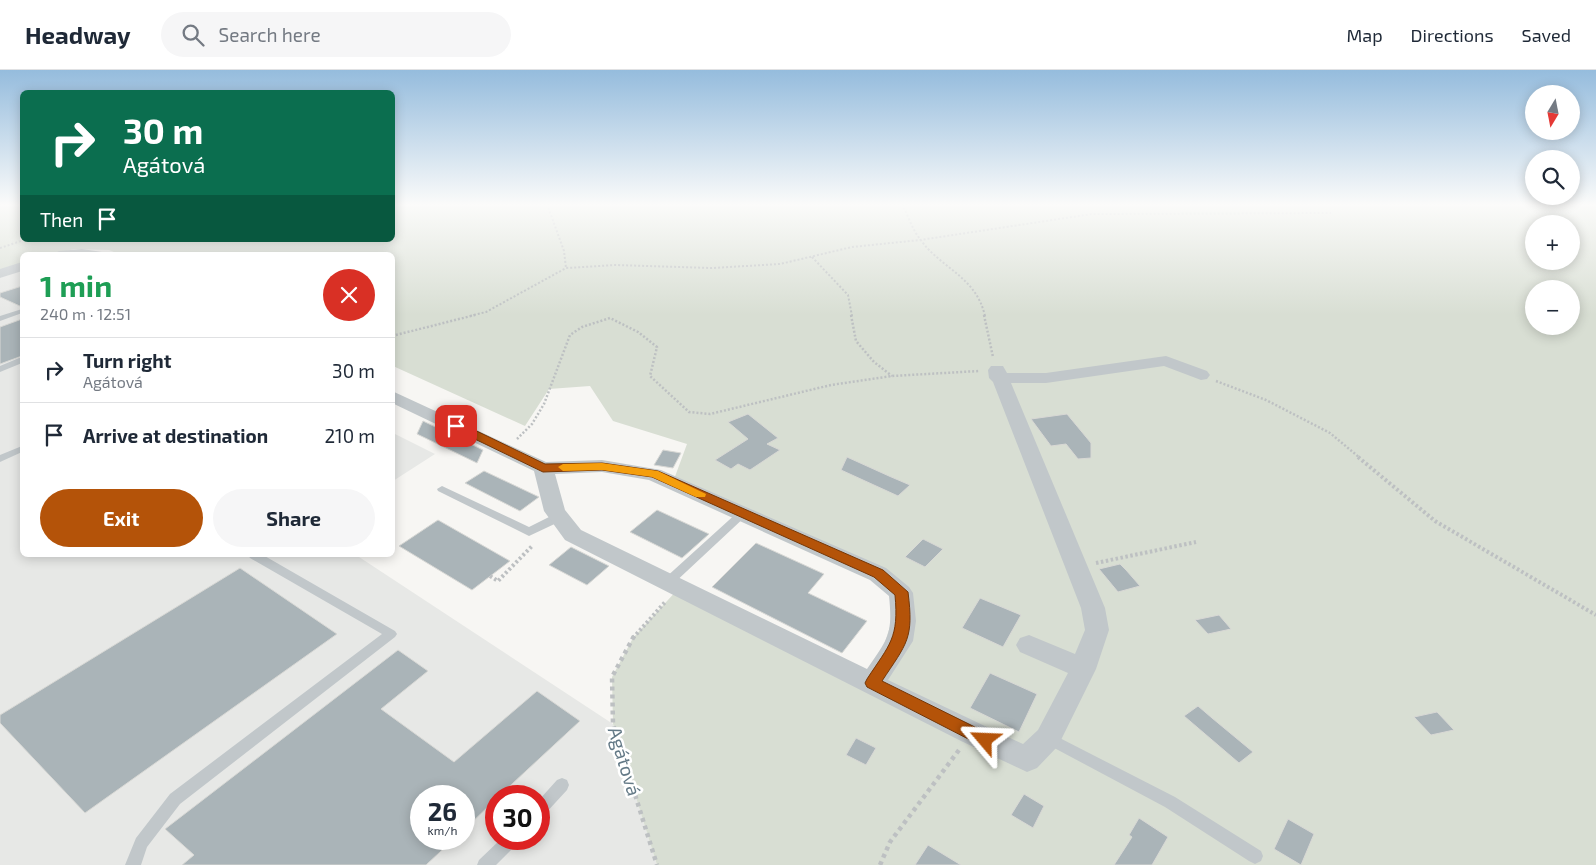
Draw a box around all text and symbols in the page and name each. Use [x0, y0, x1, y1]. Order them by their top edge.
search box [161, 12, 511, 57]
text: Headway [25, 20, 131, 49]
icon: search [179, 21, 207, 49]
text: Search here [219, 23, 321, 46]
text: Map [1346, 24, 1383, 46]
text: Directions [1411, 24, 1494, 46]
text: Saved [1522, 24, 1571, 46]
north arrow [1525, 85, 1580, 140]
map controls [1525, 85, 1580, 335]
text: 30 m [123, 109, 203, 151]
icon: right [40, 110, 105, 175]
button: search [1525, 150, 1580, 205]
text: Agátová [123, 151, 205, 177]
icon: arrive [93, 205, 121, 233]
text: Then [40, 208, 83, 231]
button: + [1525, 215, 1580, 270]
text: 1 min [40, 267, 112, 303]
button: close [323, 269, 375, 321]
button: − [1525, 280, 1580, 335]
text: 240 m · 12:51 [40, 304, 131, 323]
text: Turn right [83, 349, 171, 372]
icon: right [40, 356, 68, 384]
text: 30 m [332, 359, 375, 382]
text: Agátová [83, 372, 143, 391]
pin [435, 405, 477, 447]
icon: arrive [442, 412, 470, 440]
icon: arrive [40, 421, 68, 449]
text: Arrive at destination [83, 424, 268, 447]
text: 210 m [324, 424, 375, 447]
button: Exit [40, 489, 203, 547]
button: Share [213, 489, 375, 547]
position arrow [958, 713, 1010, 765]
street label: Agátová [604, 724, 646, 798]
speed limit sign: 30 [485, 785, 550, 850]
text: 26 [428, 796, 457, 826]
text: km/h [428, 823, 457, 837]

